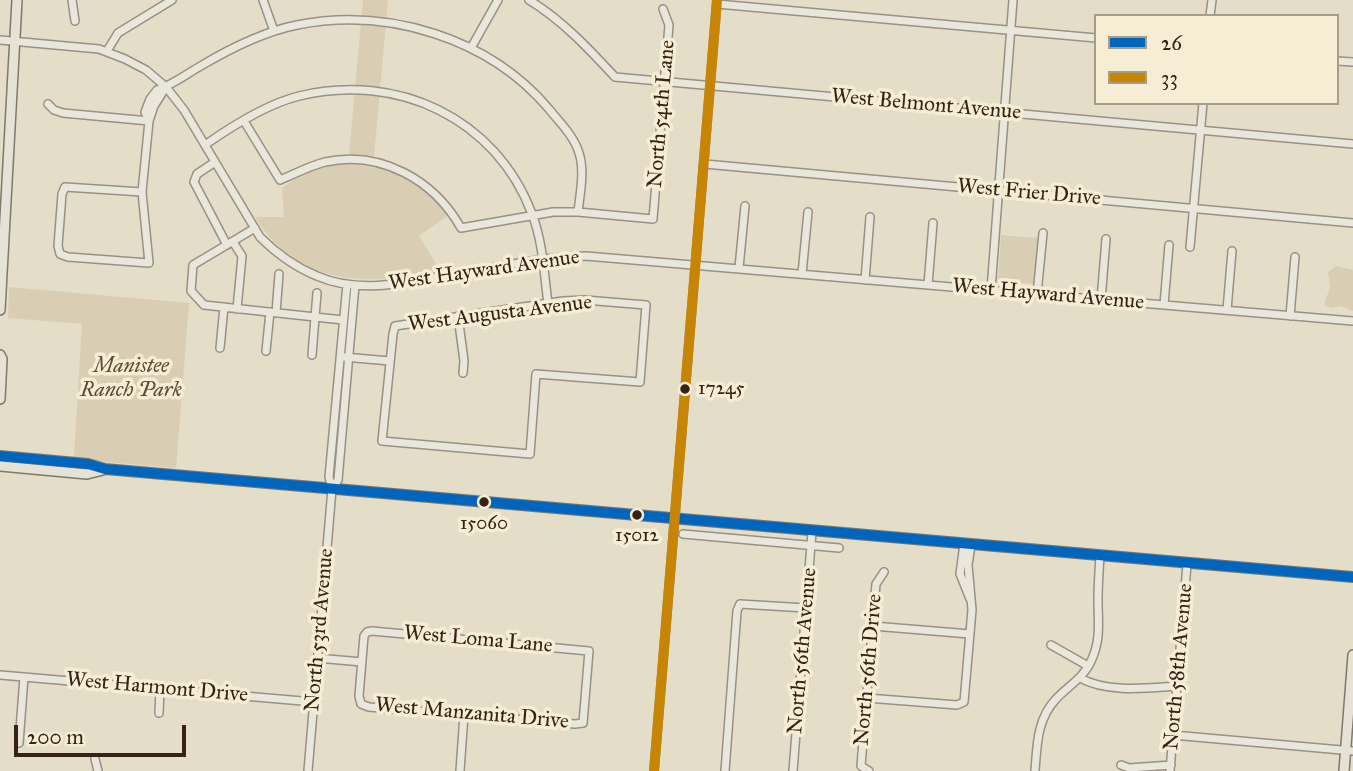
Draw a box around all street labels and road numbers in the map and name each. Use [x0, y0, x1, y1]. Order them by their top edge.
street label: North 54th Lane [643, 39, 681, 189]
street label: West Belmont Avenue [830, 84, 1022, 126]
street label: West Frier Drive [956, 174, 1102, 212]
street label: West Hayward Avenue [387, 245, 581, 297]
street label: West Hayward Avenue [951, 274, 1145, 316]
street label: West Augusta Avenue [407, 290, 593, 338]
street label: North 53rd Avenue [300, 547, 340, 713]
street label: North 56th Avenue [783, 567, 823, 735]
street label: North 58th Avenue [1159, 583, 1199, 751]
street label: North 56th Drive [850, 593, 888, 747]
street label: West Loma Lane [403, 621, 553, 659]
street label: West Harmont Drive [65, 667, 249, 709]
street label: West Manzanita Drive [374, 693, 570, 735]

